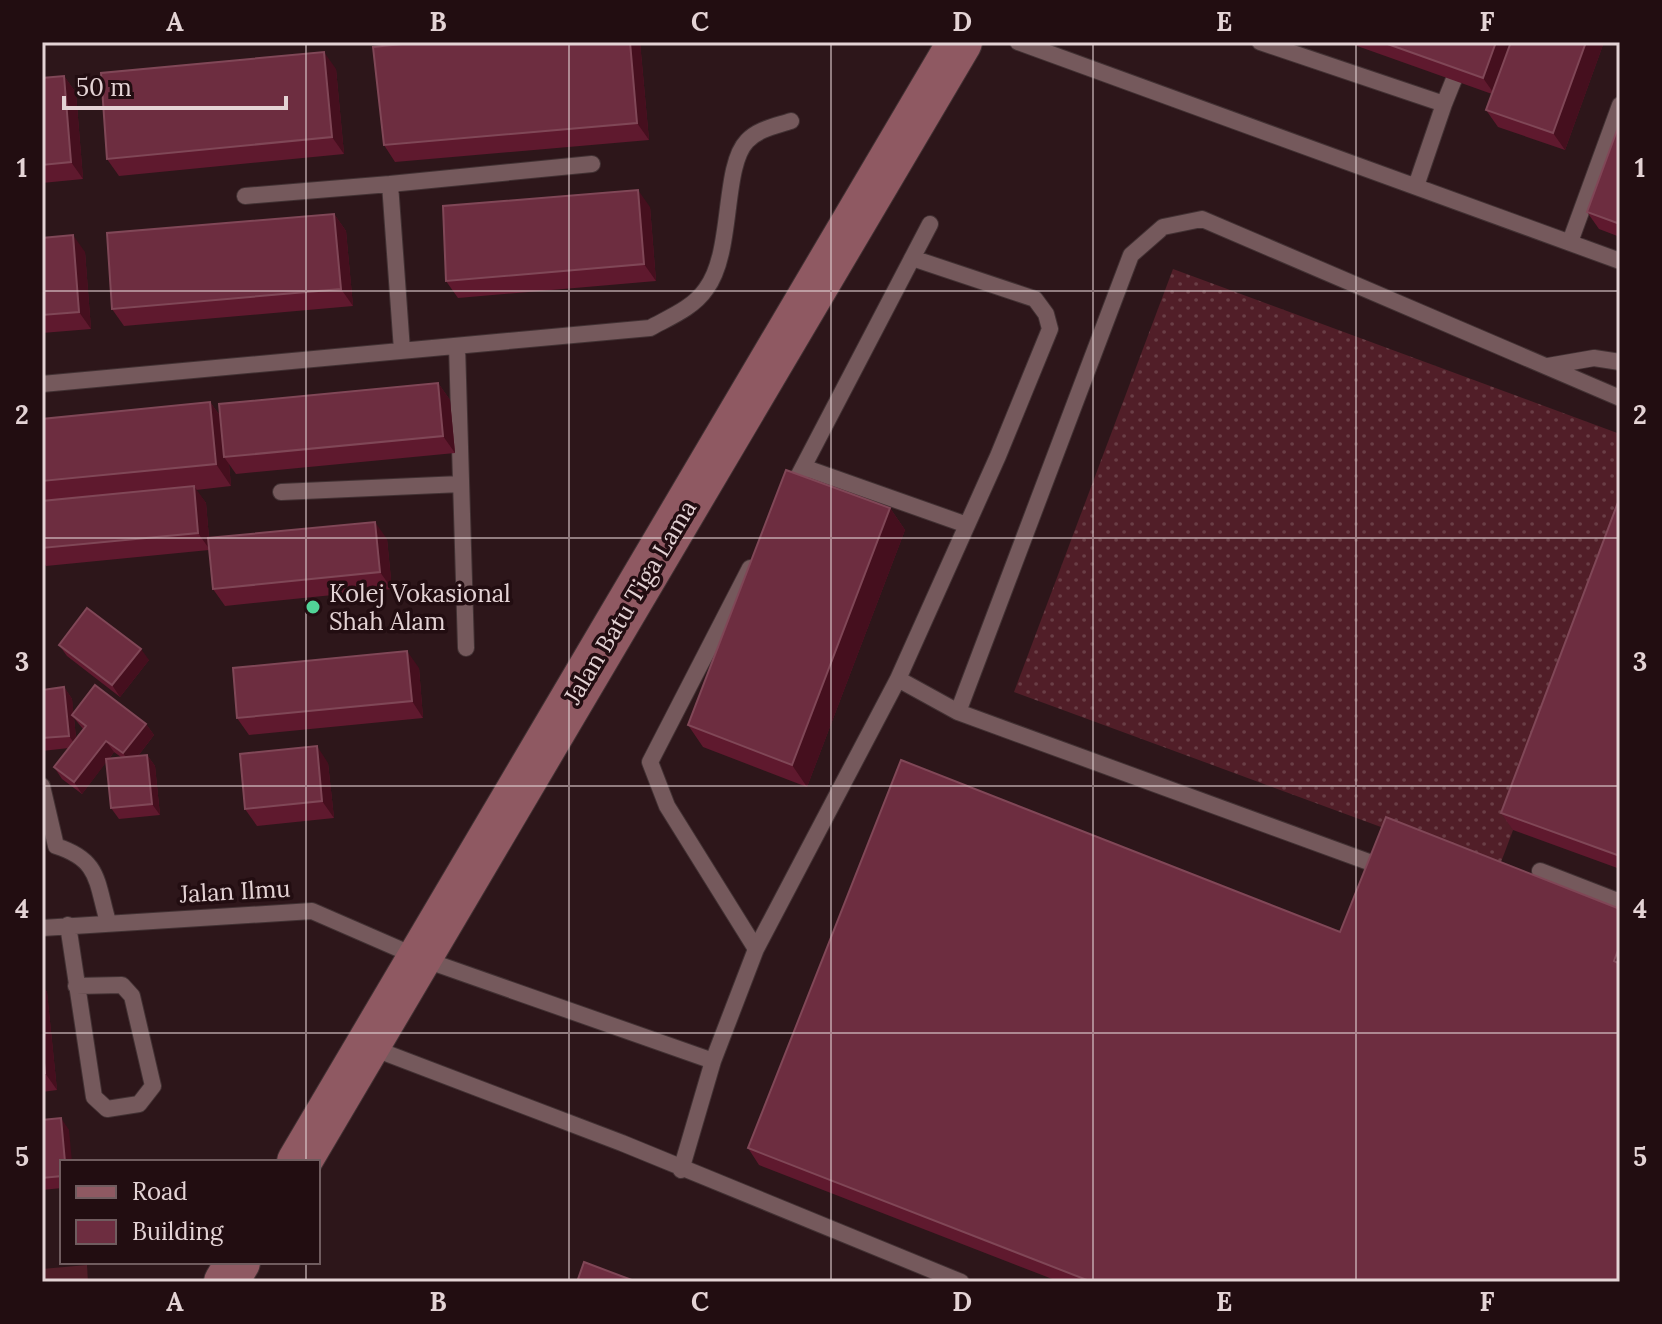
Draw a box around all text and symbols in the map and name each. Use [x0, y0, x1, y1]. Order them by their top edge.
text: A [166, 5, 184, 38]
text: B [429, 5, 447, 38]
text: C [691, 5, 709, 38]
text: D [952, 5, 972, 38]
text: E [1216, 5, 1232, 38]
text: F [1480, 5, 1495, 38]
scale bar [64, 60, 286, 110]
text: 50 m [76, 72, 132, 103]
text: 1 [17, 151, 27, 184]
text: 1 [1635, 151, 1645, 184]
text: 2 [15, 398, 29, 431]
text: 2 [1633, 398, 1647, 431]
street label: Jalan Batu Tiga Lama [556, 494, 703, 711]
place label: Kolej Vokasional Shah Alam [329, 578, 511, 637]
marker: Kolej Vokasional Shah Alam [304, 598, 322, 616]
text: 3 [15, 645, 29, 678]
text: 3 [1633, 645, 1647, 678]
street label: Jalan Ilmu [178, 873, 291, 909]
text: 4 [15, 892, 29, 925]
text: 4 [1633, 892, 1647, 925]
text: 5 [15, 1140, 29, 1173]
text: 5 [1633, 1140, 1647, 1173]
legend [60, 1160, 320, 1264]
text: Road [132, 1176, 188, 1207]
text: Building [132, 1216, 224, 1247]
text: A [166, 1285, 184, 1318]
text: B [429, 1285, 447, 1318]
text: C [691, 1285, 709, 1318]
text: D [952, 1285, 972, 1318]
text: E [1216, 1285, 1232, 1318]
text: F [1480, 1285, 1495, 1318]

